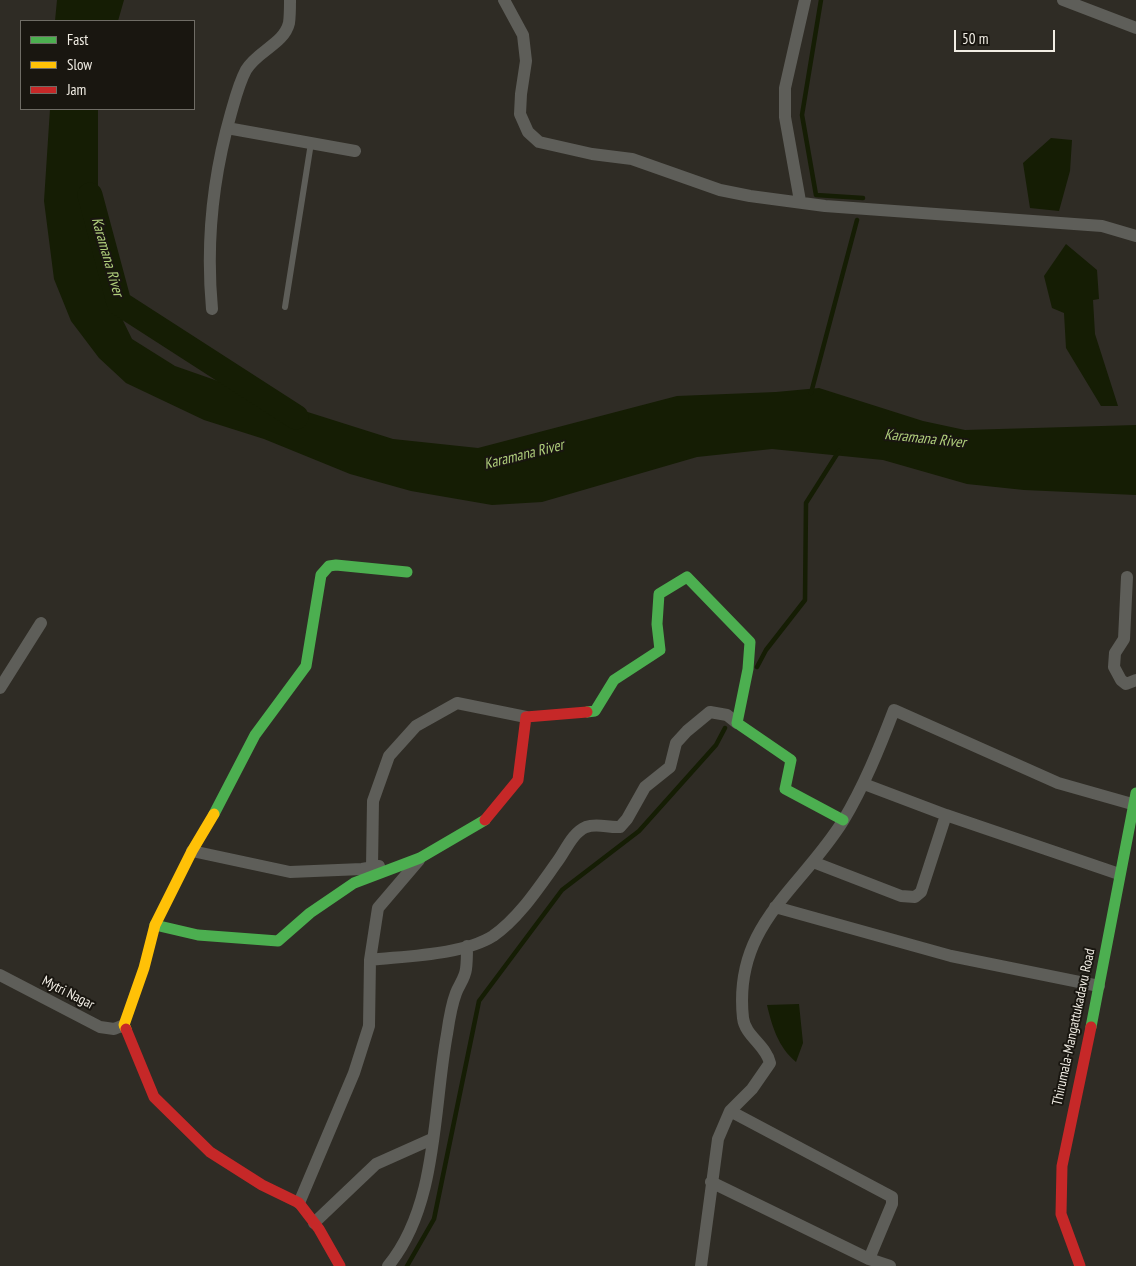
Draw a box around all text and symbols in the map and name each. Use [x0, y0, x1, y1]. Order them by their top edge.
legend [20, 20, 195, 110]
scale bar [956, 20, 1057, 52]
text: 50 m [962, 29, 988, 48]
text: Fast [67, 30, 88, 49]
text: Slow [67, 55, 92, 74]
text: Jam [67, 80, 86, 99]
water label: Karamana River [87, 215, 127, 299]
water label: Karamana River [884, 426, 966, 452]
water label: Karamana River [482, 436, 566, 474]
street label: Thirumala-Mangattukadavu Road [1049, 947, 1099, 1107]
street label: Mytri Nagar [39, 973, 97, 1013]

